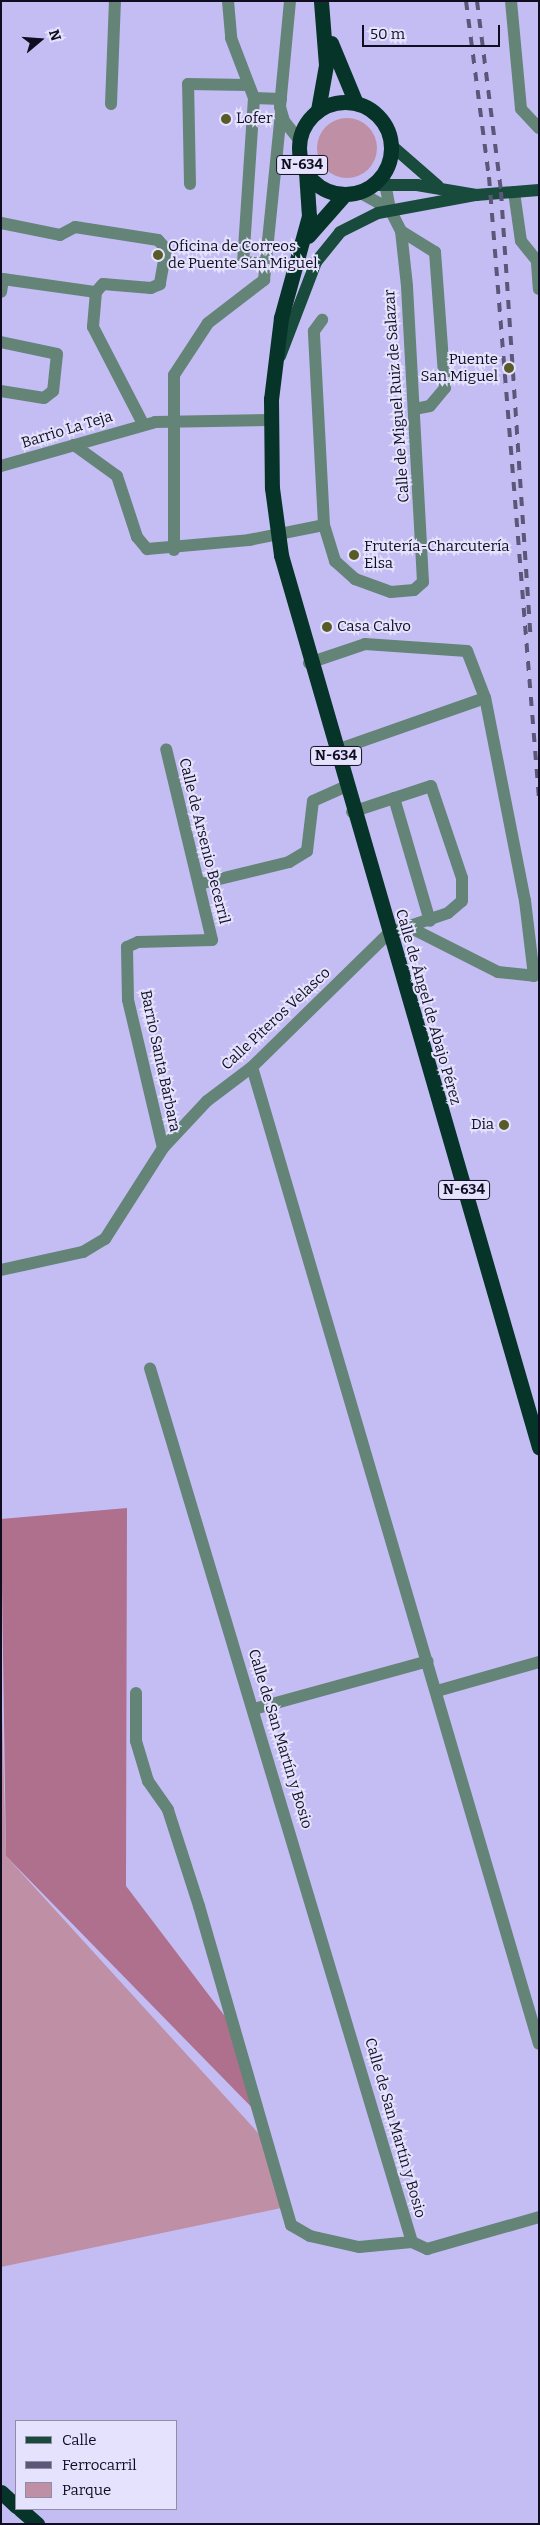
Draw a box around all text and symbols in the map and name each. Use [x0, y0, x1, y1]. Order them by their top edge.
north arrow [15, 15, 65, 65]
scale bar [365, 15, 502, 47]
text: 50 m [370, 25, 405, 43]
text: N [45, 27, 64, 43]
place label: Lofer [236, 110, 273, 128]
marker: Lofer [220, 113, 232, 125]
road number: N-634 [276, 154, 328, 176]
place label: Oficina de Correos de Puente San Miguel [168, 237, 318, 272]
marker: Oficina de Correos de Puente San Miguel [152, 249, 164, 261]
street label: Calle de Miguel Ruiz de Salazar [381, 289, 413, 503]
place label: Puente San Miguel [421, 350, 498, 385]
marker: Puente San Miguel [502, 361, 516, 375]
street label: Barrio La Teja [19, 408, 115, 452]
place label: Frutería-Charcutería Elsa [364, 537, 509, 572]
marker: Frutería-Charcutería Elsa [348, 549, 360, 561]
place label: Casa Calvo [337, 618, 411, 636]
marker: Casa Calvo [321, 621, 333, 633]
road number: N-634 [310, 744, 362, 768]
street label: Calle de Arsenio Becerril [175, 756, 233, 926]
street label: Calle de Ángel de Abajo Pérez [391, 907, 465, 1107]
street label: Calle Piteros Velasco [218, 964, 334, 1074]
street label: Barrio Santa Bárbara [136, 988, 184, 1134]
place label: Dia [471, 1116, 494, 1134]
marker: Dia [498, 1119, 510, 1131]
road number: N-634 [438, 1178, 490, 1202]
street label: Calle de San Martín y Bosio [244, 1647, 316, 1831]
street label: Calle de San Martín y Bosio [361, 2036, 429, 2220]
legend [15, 2420, 178, 2510]
text: Calle [62, 2431, 96, 2449]
text: Ferrocarril [62, 2456, 137, 2474]
text: Parque [62, 2481, 111, 2499]

